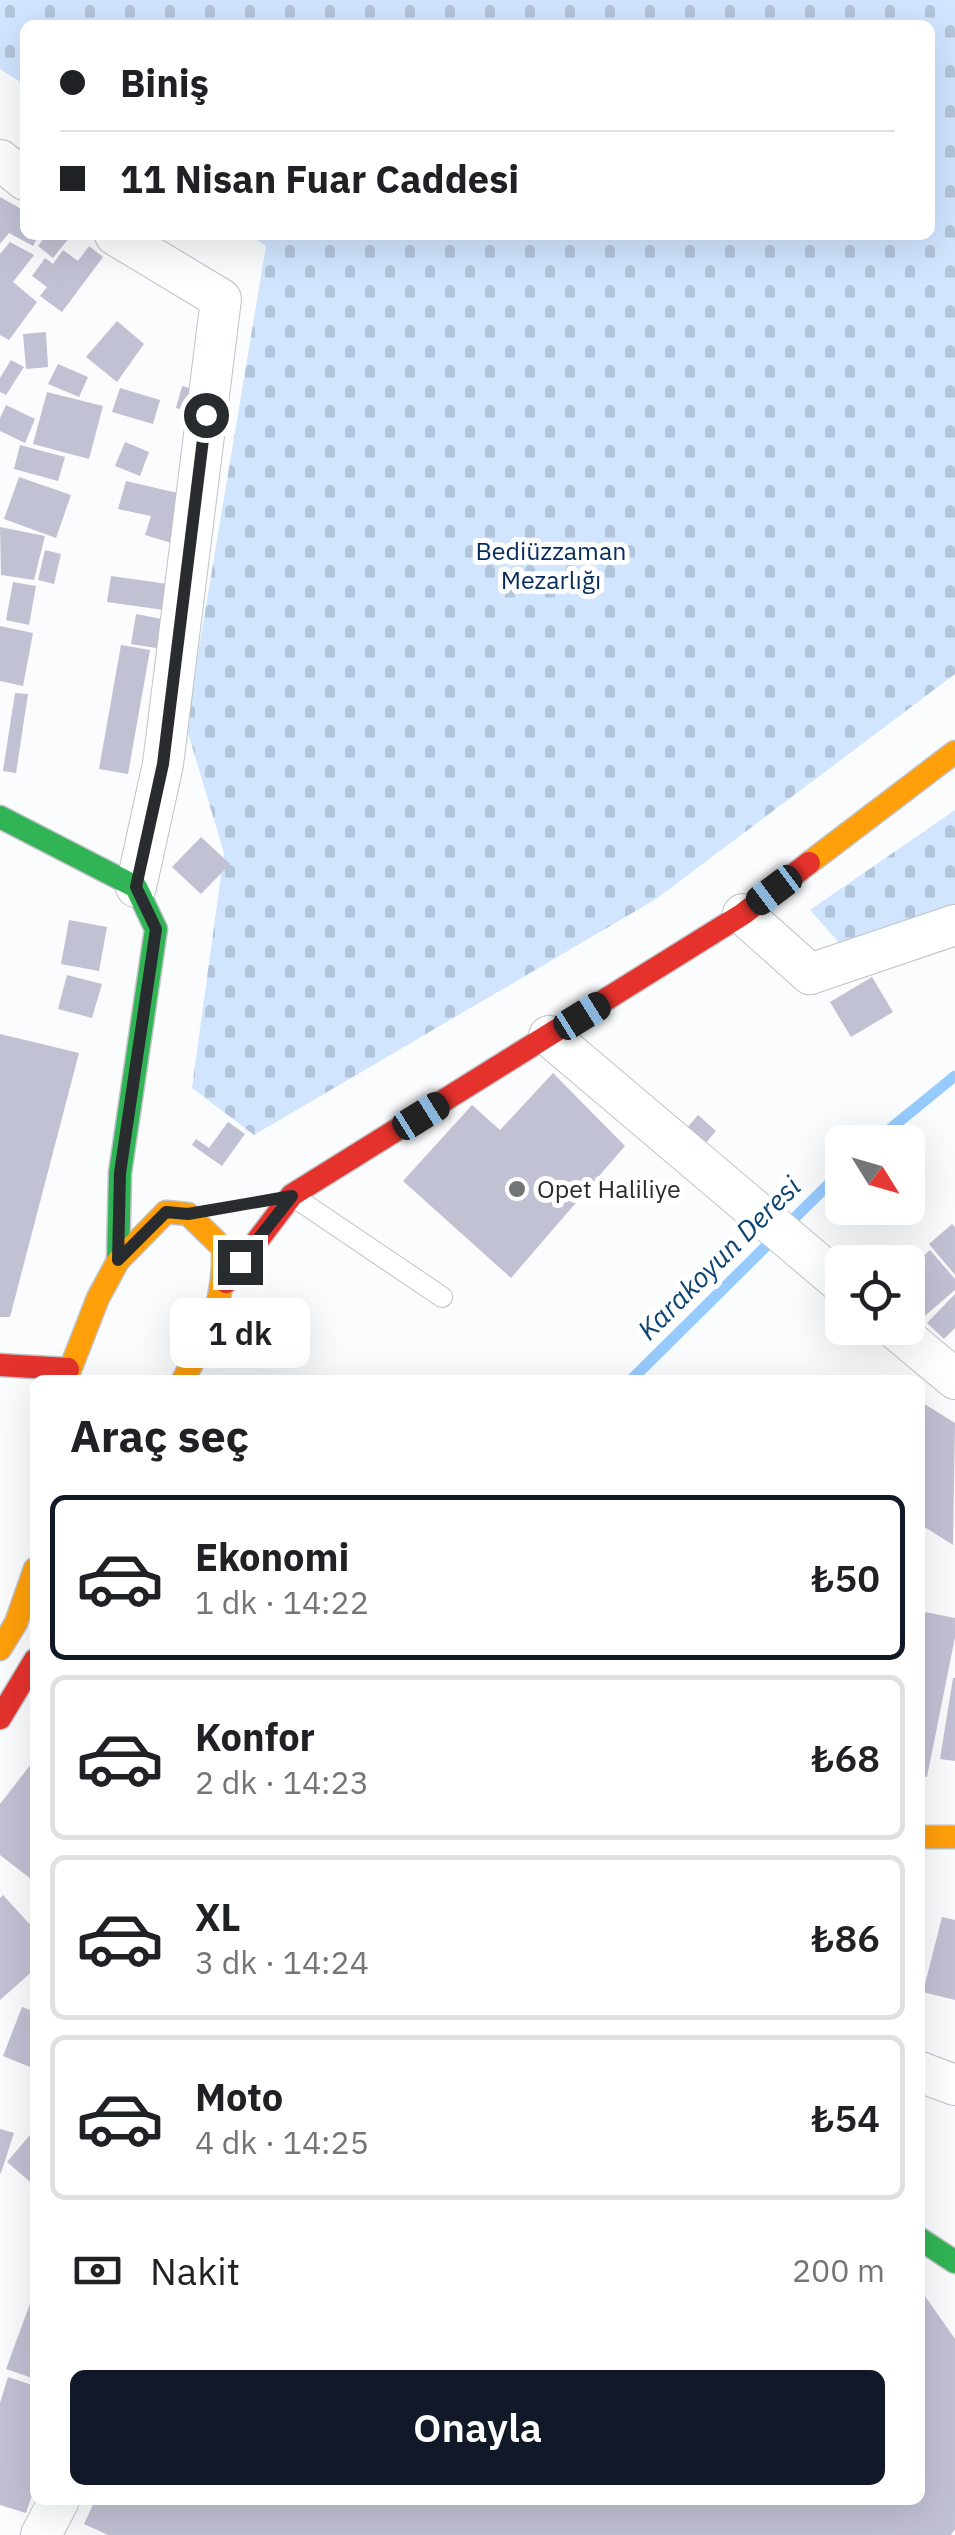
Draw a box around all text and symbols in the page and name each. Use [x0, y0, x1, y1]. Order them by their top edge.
text: Biniş [120, 58, 209, 107]
text: 11 Nisan Fuar Caddesi [120, 154, 519, 203]
route start [184, 393, 229, 438]
park label: Bediüzzaman Mezarlığı [476, 534, 626, 596]
car [741, 860, 807, 920]
car [549, 987, 615, 1045]
car [388, 1087, 454, 1145]
north arrow [825, 1125, 925, 1225]
map controls [825, 1125, 925, 1345]
water label: Karakoyun Deresi [629, 1168, 809, 1347]
place label: Opet Haliliye [537, 1172, 681, 1205]
marker: Opet Haliliye [506, 1178, 528, 1200]
route end [218, 1240, 263, 1285]
button: locate [825, 1245, 925, 1345]
callout: 1 dk [170, 1297, 310, 1367]
text: 1 dk [208, 1312, 272, 1354]
text: Araç seç [70, 1406, 249, 1464]
text: Ekonomi [195, 1532, 349, 1581]
icon: car [75, 1533, 165, 1623]
text: ₺50 [811, 1553, 880, 1602]
text: 1 dk · 14:22 [195, 1581, 369, 1623]
text: Konfor [195, 1712, 315, 1761]
icon: car [75, 1713, 165, 1803]
text: ₺68 [811, 1733, 880, 1782]
text: 2 dk · 14:23 [195, 1761, 369, 1803]
text: XL [195, 1892, 241, 1941]
icon: car [75, 1893, 165, 1983]
text: ₺86 [811, 1913, 880, 1962]
text: 3 dk · 14:24 [195, 1941, 369, 1983]
text: Moto [195, 2072, 283, 2121]
icon: car [75, 2073, 165, 2163]
text: ₺54 [811, 2093, 880, 2142]
text: 4 dk · 14:25 [195, 2121, 369, 2163]
icon: cash [70, 2243, 125, 2298]
text: Nakit [150, 2246, 240, 2295]
text: 200 m [792, 2249, 885, 2291]
button: Onayla [70, 2370, 885, 2485]

